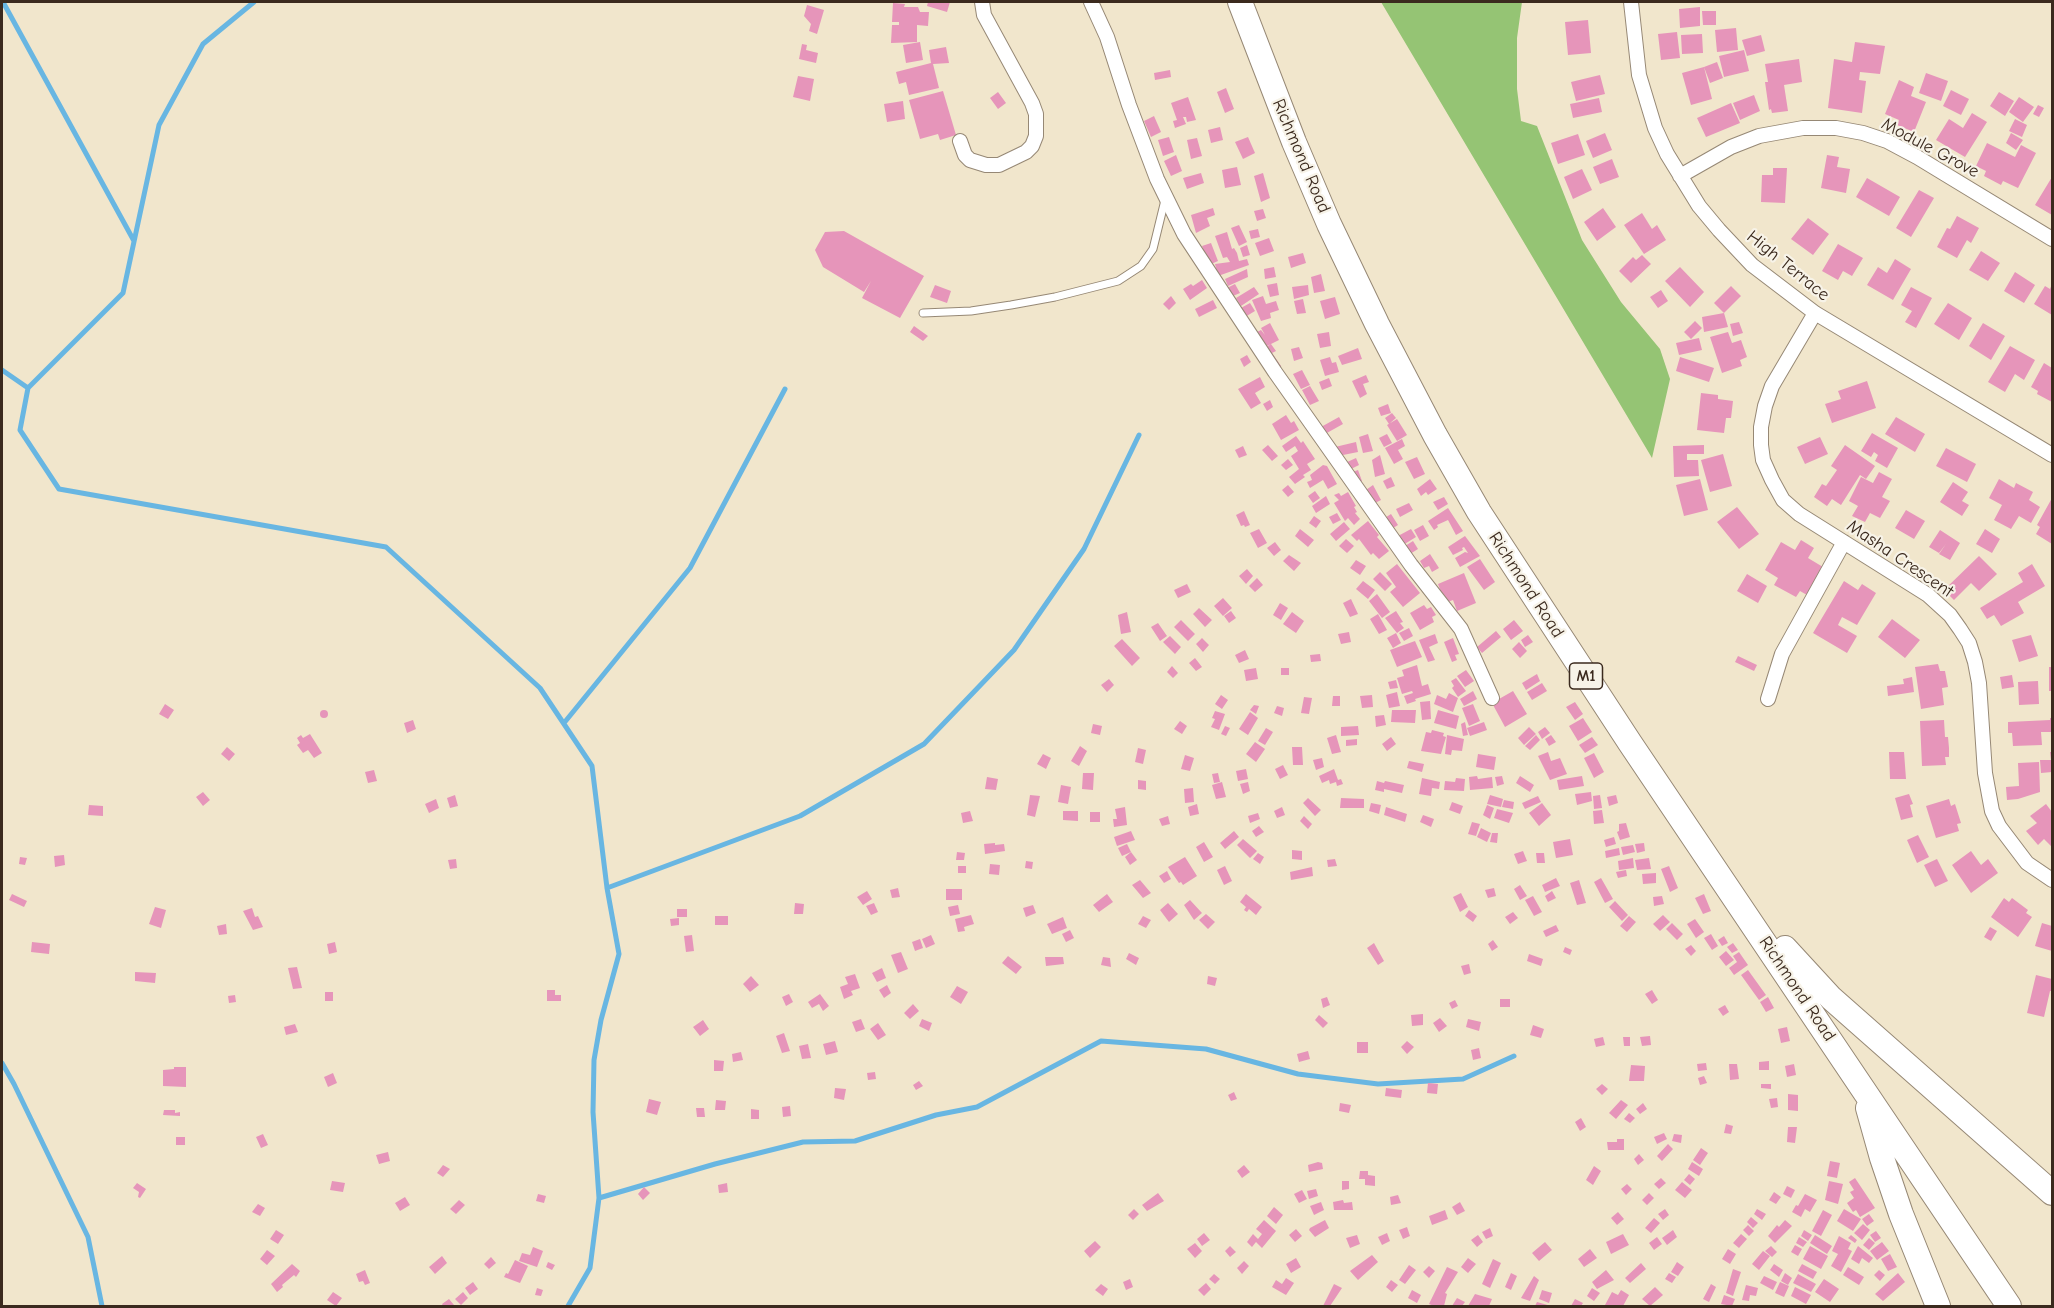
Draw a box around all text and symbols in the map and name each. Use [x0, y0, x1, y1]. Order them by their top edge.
street label: Richmond Road [1267, 96, 1335, 216]
street label: Module Grove [1877, 113, 1983, 183]
street label: High Terrace [1742, 226, 1834, 306]
street label: Masha Crescent [1843, 515, 1957, 603]
street label: Richmond Road [1484, 528, 1568, 642]
road number: M1 [1570, 663, 1602, 689]
street label: Richmond Road [1754, 932, 1840, 1046]

